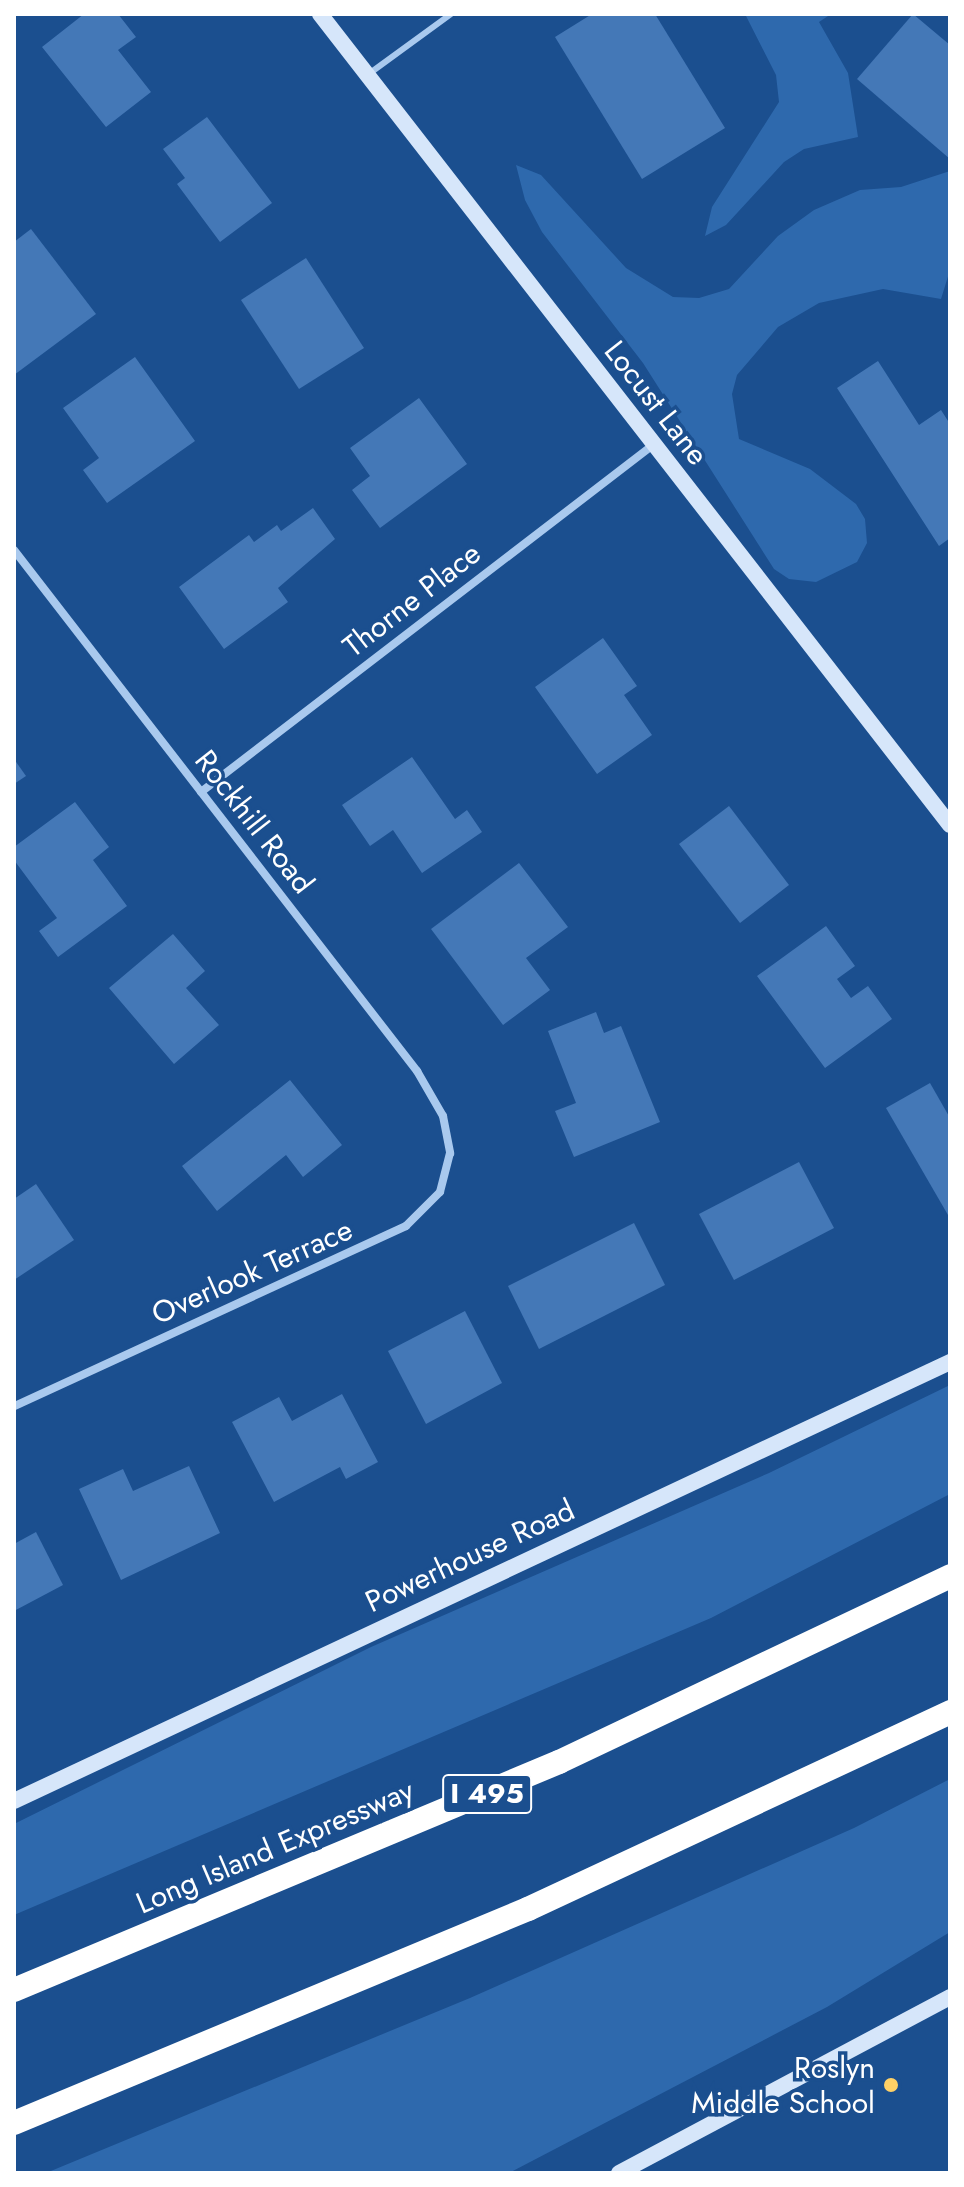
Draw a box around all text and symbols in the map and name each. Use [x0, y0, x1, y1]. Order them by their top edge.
street label: Locust Lane [596, 334, 716, 472]
street label: Thorne Place [336, 535, 488, 665]
street label: Rockhill Road [187, 743, 321, 901]
street label: Overlook Terrace [146, 1212, 358, 1332]
street label: Powerhouse Road [360, 1492, 580, 1620]
road number: I 495 [441, 1770, 533, 1818]
street label: Long Island Expressway [131, 1772, 419, 1922]
place label: Roslyn Middle School [691, 2050, 875, 2120]
marker: Roslyn Middle School [882, 2076, 900, 2094]

